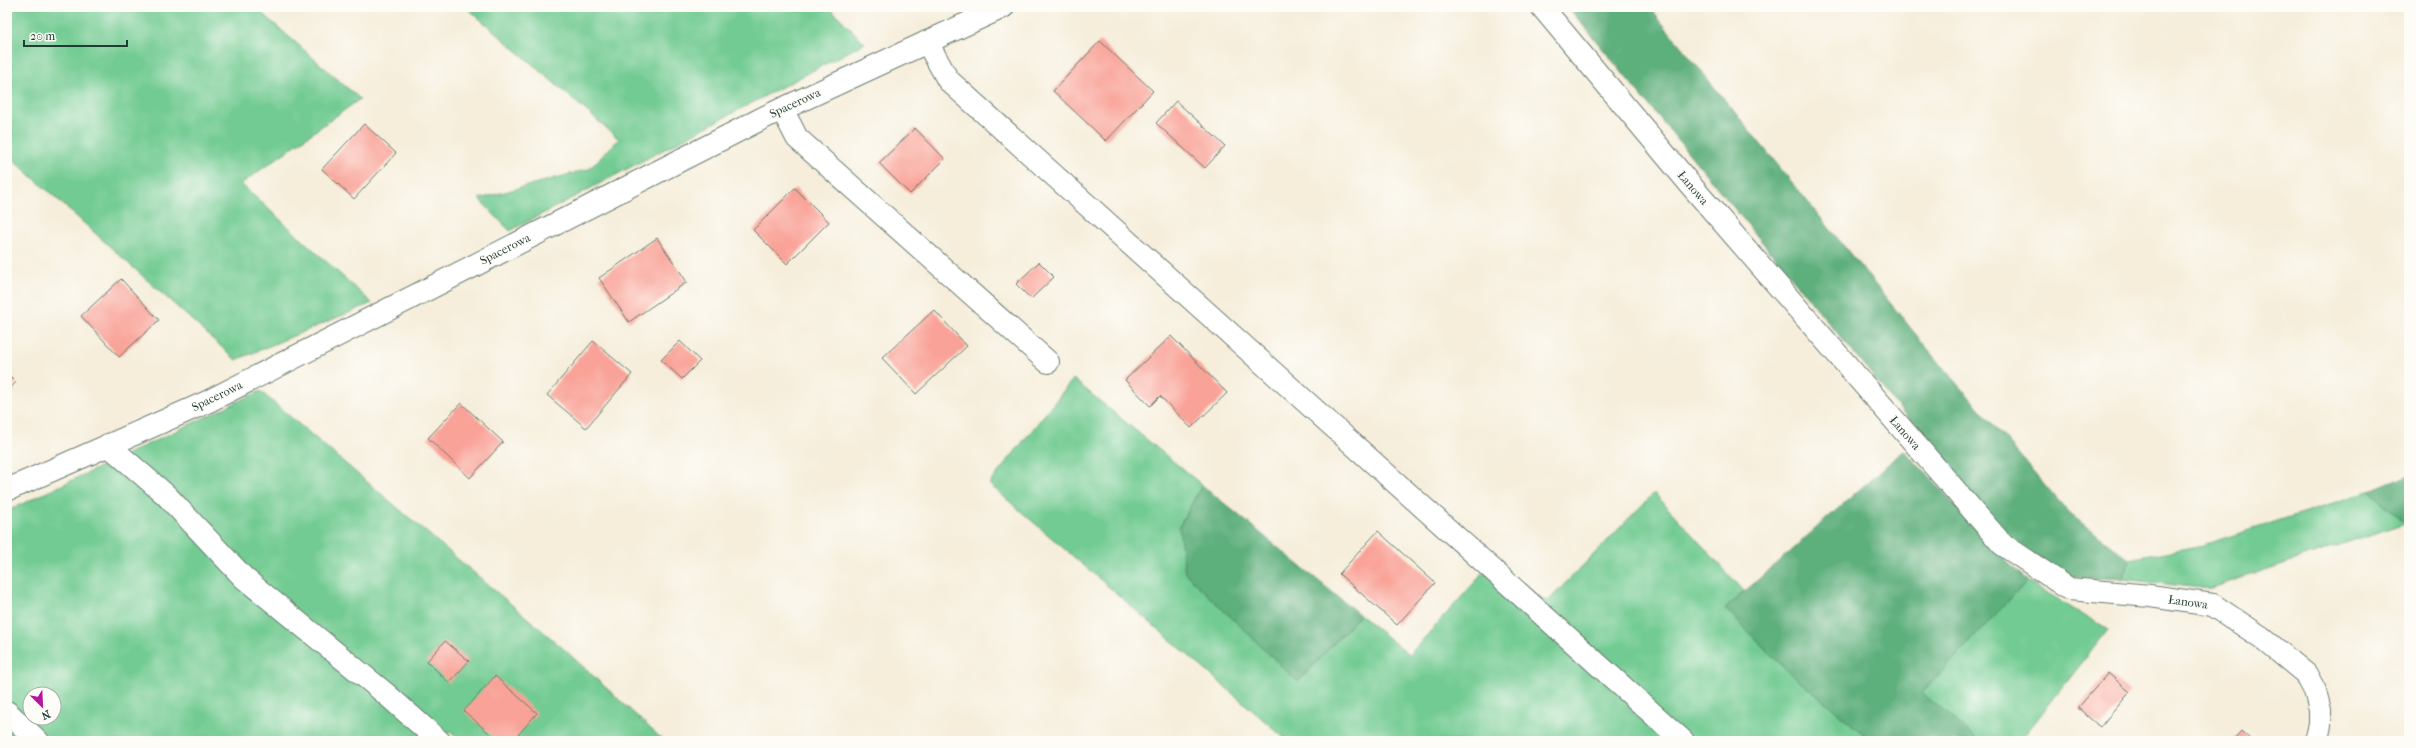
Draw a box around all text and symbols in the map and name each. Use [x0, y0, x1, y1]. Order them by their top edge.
scale bar [24, 22, 127, 48]
text: 20 m [30, 29, 55, 43]
street label: Spacerowa [767, 85, 823, 121]
street label: Łanowa [1675, 168, 1711, 208]
street label: Spacerowa [477, 230, 533, 268]
street label: Spacerowa [189, 378, 245, 414]
street label: Łanowa [1887, 413, 1924, 453]
street label: Łanowa [2167, 592, 2209, 612]
north arrow [22, 686, 62, 726]
text: N [39, 707, 52, 723]

